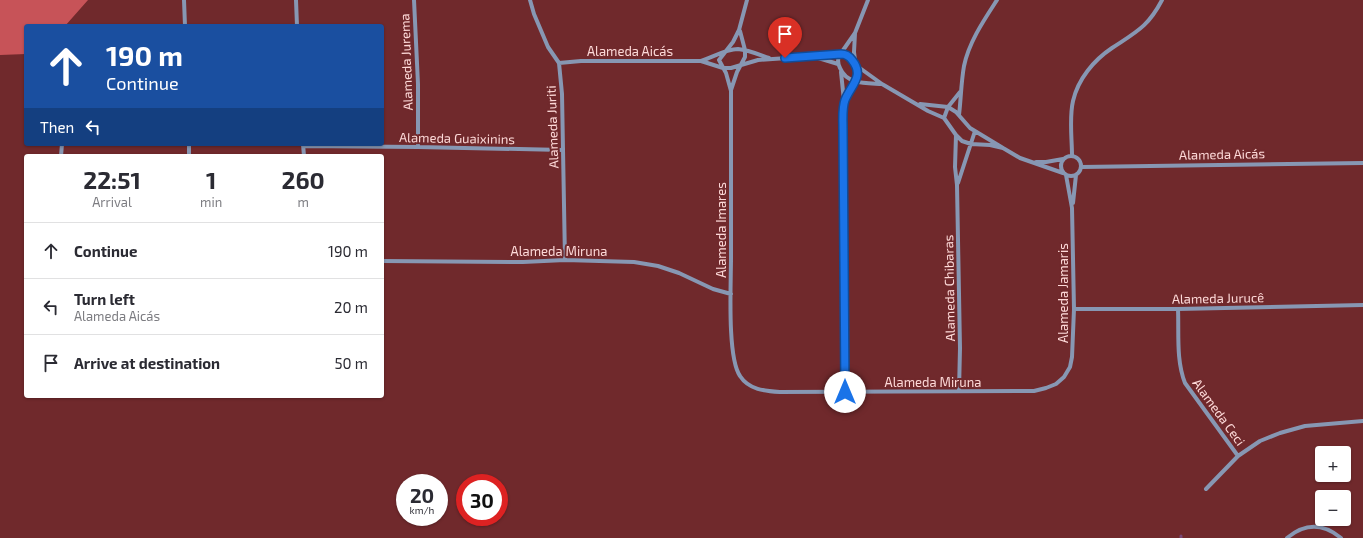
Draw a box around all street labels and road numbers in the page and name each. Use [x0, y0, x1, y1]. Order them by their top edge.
street label: Alameda Jurema [396, 13, 416, 111]
street label: Alameda Aicás [587, 43, 673, 59]
street label: Alameda Juriti [543, 85, 561, 169]
street label: Alameda Guaixinins [399, 129, 515, 147]
street label: Alameda Aicás [1179, 145, 1265, 163]
street label: Alameda Imares [713, 182, 729, 278]
street label: Alameda Chibaras [940, 235, 958, 341]
street label: Alameda Miruna [511, 243, 607, 259]
street label: Alameda Jamaris [1055, 243, 1071, 343]
street label: Alameda Jurucê [1172, 289, 1264, 307]
street label: Alameda Miruna [885, 374, 981, 390]
street label: Alameda Ceci [1189, 375, 1249, 449]

